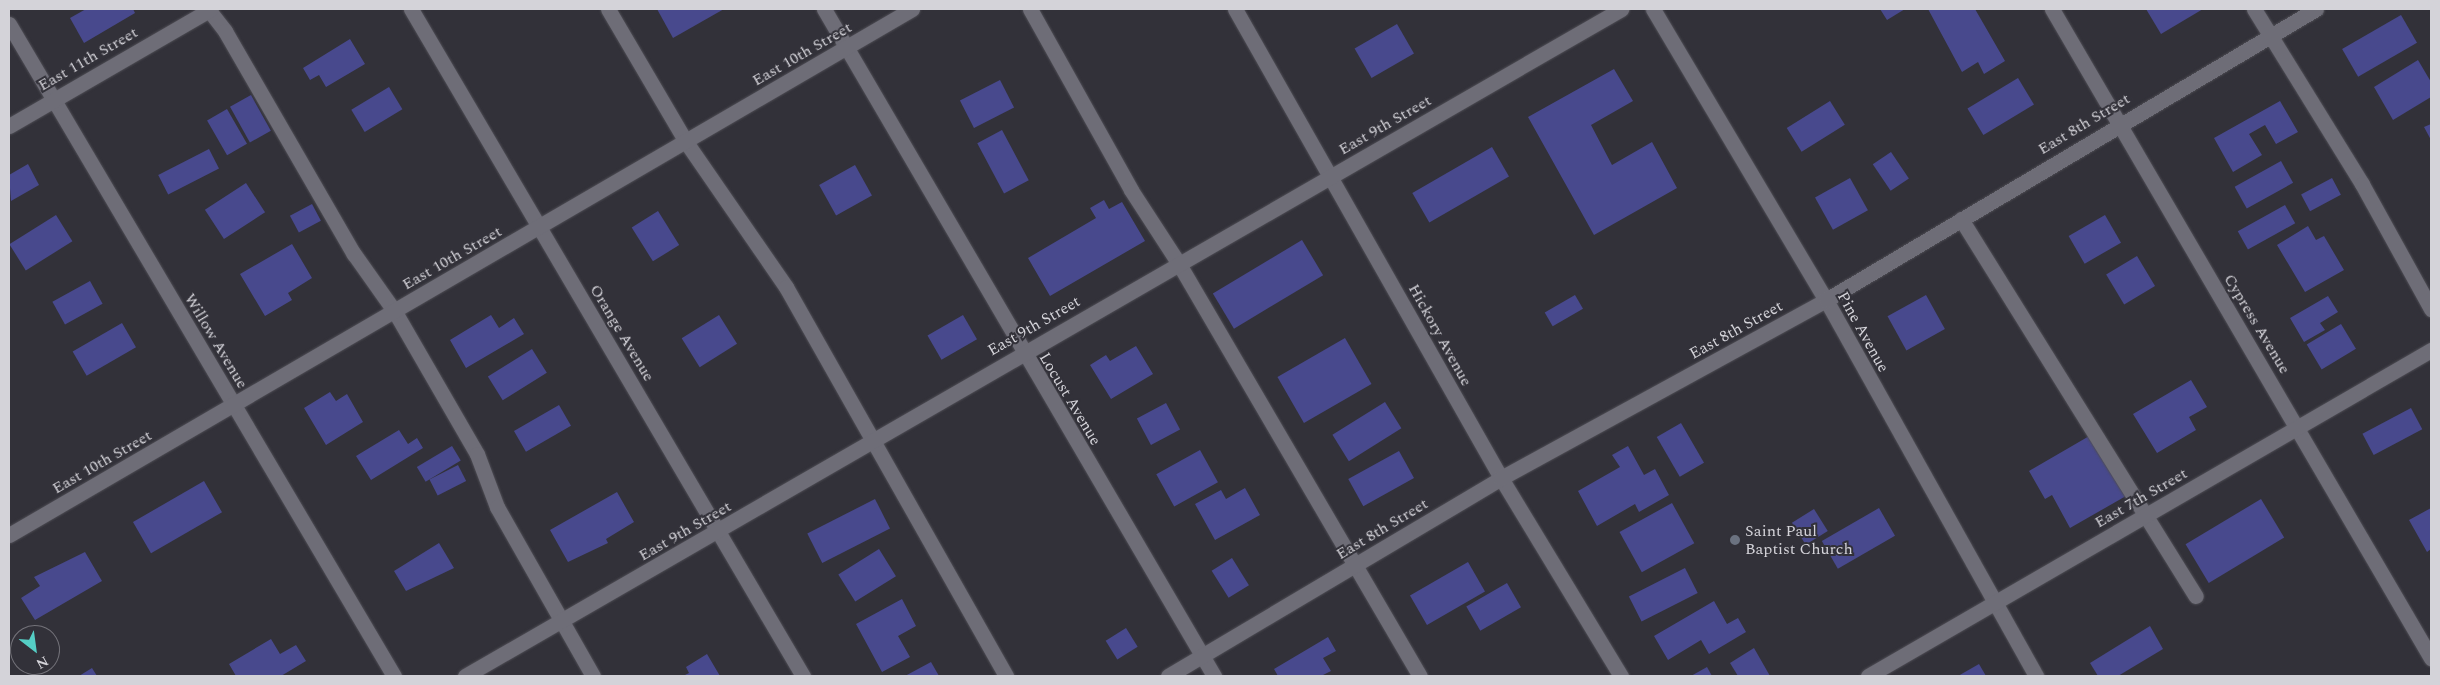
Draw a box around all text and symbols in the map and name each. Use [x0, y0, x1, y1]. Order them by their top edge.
street label: East 10th Street [749, 18, 855, 90]
street label: East 11th Street [35, 23, 141, 95]
street label: East 8th Street [2035, 89, 2133, 159]
street label: East 9th Street [1335, 91, 1435, 159]
street label: East 10th Street [399, 222, 505, 294]
street label: Cypress Avenue [2220, 271, 2294, 377]
street label: Orange Avenue [586, 281, 658, 385]
street label: Hickory Avenue [1404, 281, 1476, 389]
street label: Pine Avenue [1833, 288, 1893, 376]
street label: Willow Avenue [180, 290, 252, 392]
street label: East 9th Street [984, 292, 1084, 360]
street label: East 8th Street [1686, 296, 1786, 364]
street label: Locust Avenue [1035, 349, 1105, 449]
street label: East 10th Street [49, 426, 155, 498]
street label: East 7th Street [2091, 464, 2191, 532]
street label: East 8th Street [1333, 494, 1431, 564]
street label: East 9th Street [635, 497, 735, 565]
place label: Saint Paul Baptist Church [1745, 521, 1853, 559]
marker: Saint Paul Baptist Church [1729, 534, 1741, 546]
north arrow [10, 625, 60, 675]
text: N [32, 651, 52, 675]

